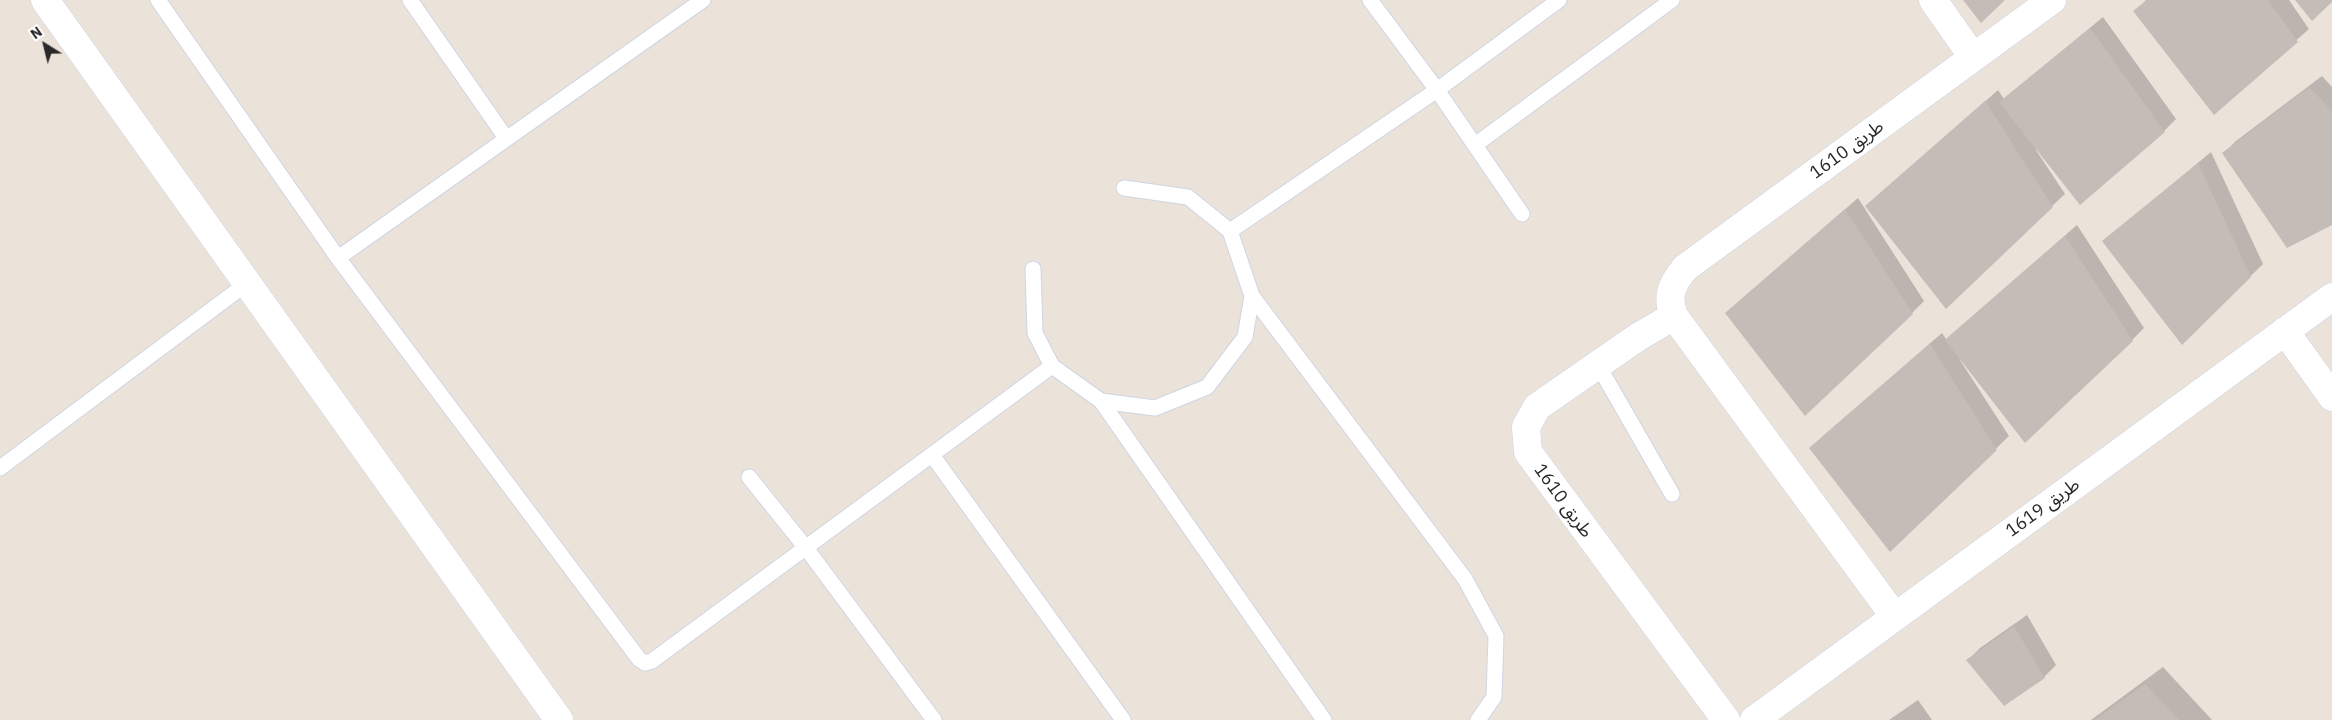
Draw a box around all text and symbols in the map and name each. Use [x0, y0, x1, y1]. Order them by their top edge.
north arrow [20, 20, 70, 70]
text: N [27, 23, 46, 43]
street label: طريق 1610 [1806, 116, 1888, 184]
street label: طريق 1610 [1529, 460, 1597, 542]
street label: طريق 1619 [2002, 474, 2084, 542]

